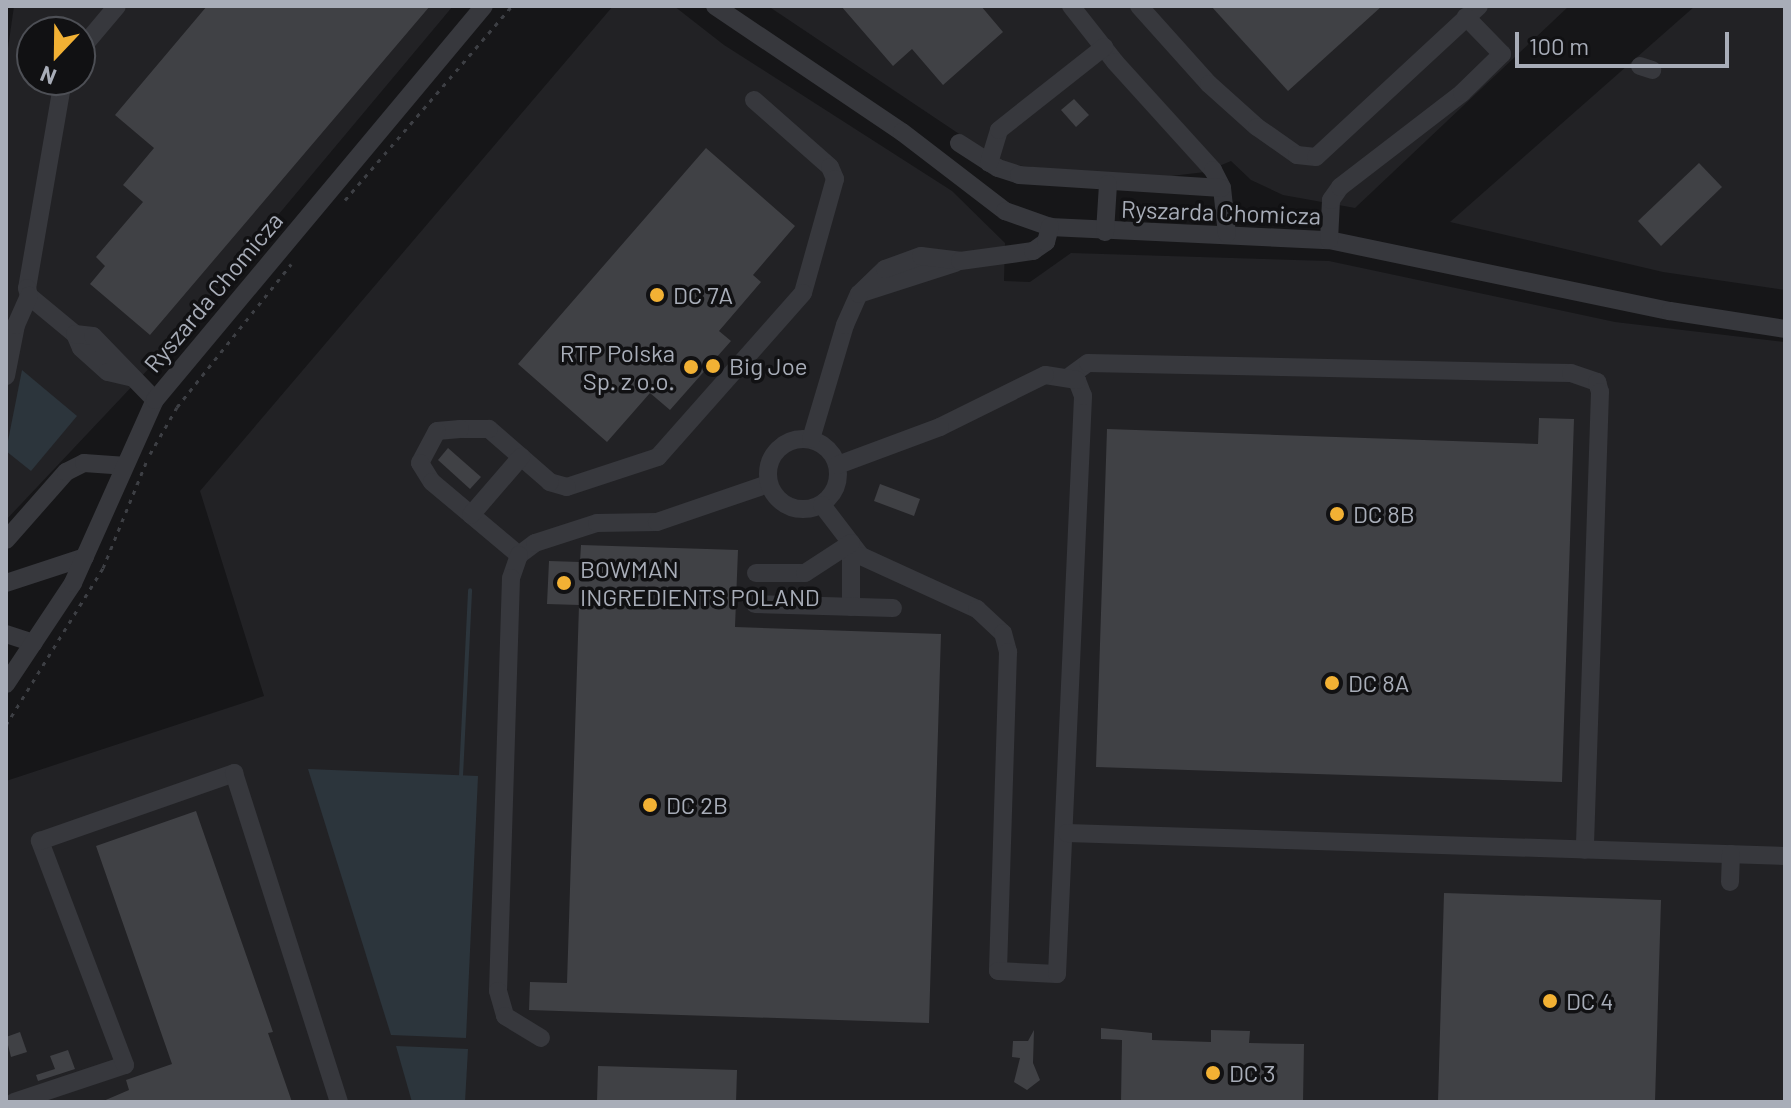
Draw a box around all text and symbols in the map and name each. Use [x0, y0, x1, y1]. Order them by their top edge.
north arrow [16, 16, 96, 96]
scale bar [1519, 16, 1733, 66]
text: 100 m [1529, 31, 1589, 60]
text: N [36, 62, 59, 91]
street label: Ryszarda Chomicza [1120, 194, 1322, 230]
street label: Ryszarda Chomicza [138, 206, 288, 378]
place label: DC 7A [673, 281, 733, 309]
marker: DC 7A [648, 286, 666, 304]
place label: RTP Polska Sp. z o.o. [560, 339, 675, 395]
place label: Big Joe [729, 352, 808, 380]
marker: Big Joe [704, 357, 722, 375]
marker: RTP Polska Sp. z o.o. [682, 358, 700, 376]
place label: DC 8B [1353, 500, 1415, 528]
marker: DC 8B [1328, 505, 1346, 523]
place label: BOWMAN INGREDIENTS POLAND [580, 555, 820, 611]
marker: BOWMAN INGREDIENTS POLAND [555, 574, 573, 592]
place label: DC 8A [1348, 669, 1409, 697]
marker: DC 8A [1323, 674, 1341, 692]
place label: DC 2B [666, 791, 728, 819]
marker: DC 2B [641, 796, 659, 814]
place label: DC 4 [1566, 987, 1613, 1015]
marker: DC 4 [1541, 992, 1559, 1010]
place label: DC 3 [1229, 1059, 1276, 1087]
marker: DC 3 [1204, 1064, 1222, 1082]

